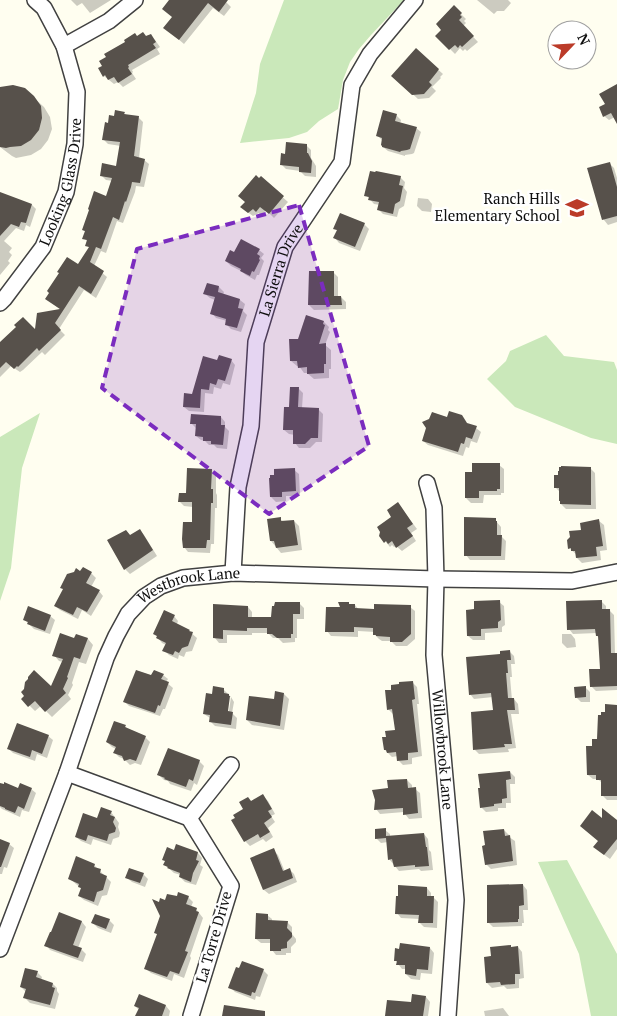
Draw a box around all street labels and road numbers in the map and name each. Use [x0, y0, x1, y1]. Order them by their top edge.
street label: Looking Glass Drive [34, 117, 85, 249]
street label: La Sierra Drive [253, 219, 307, 319]
street label: Westbrook Lane [133, 562, 241, 608]
street label: Willowbrook Lane [428, 688, 459, 811]
street label: La Torre Drive [190, 889, 236, 985]

